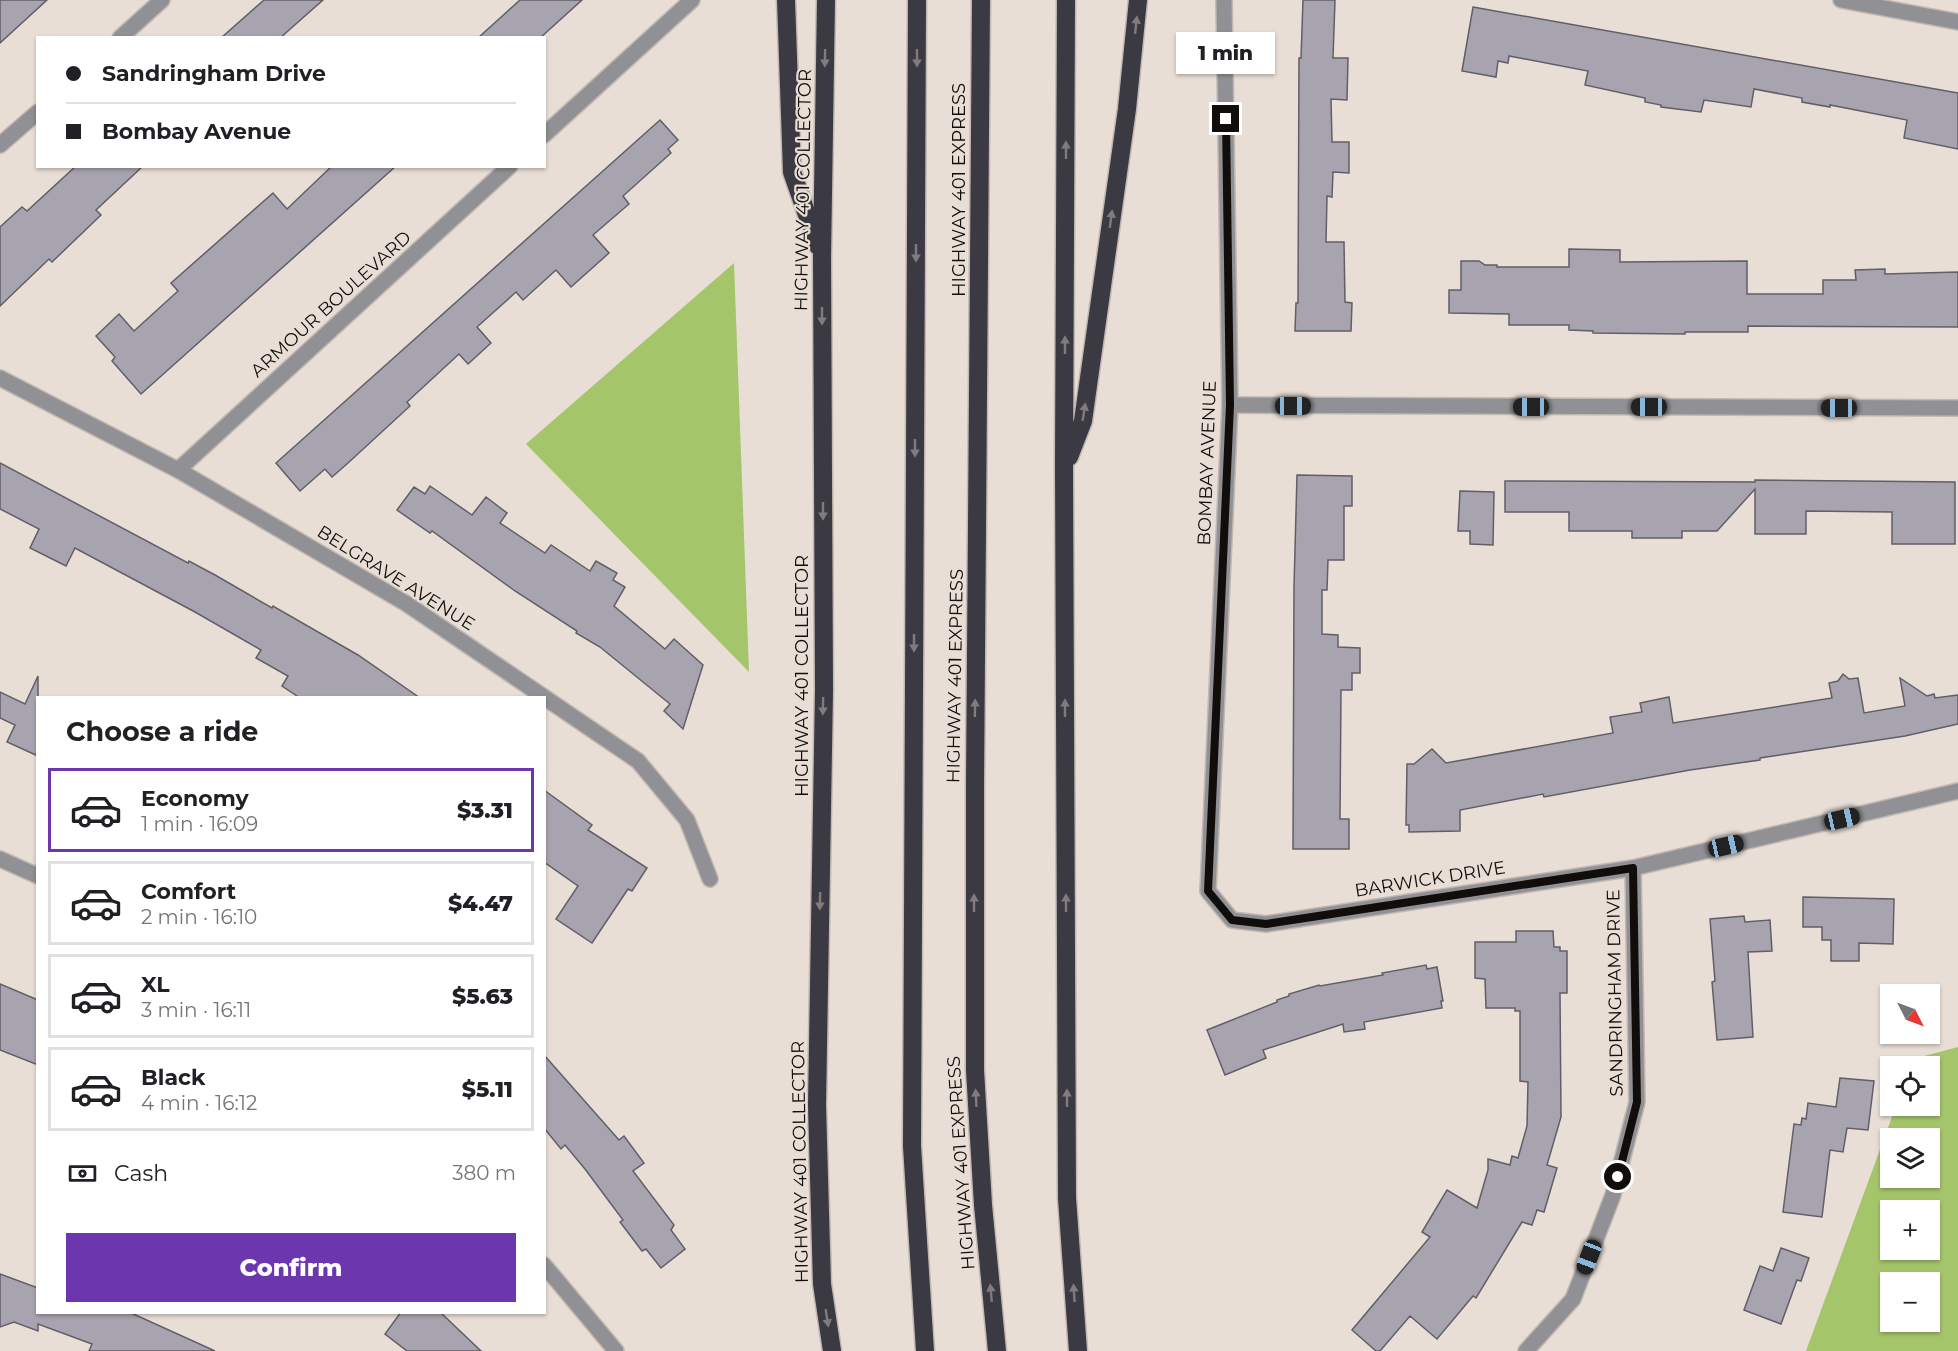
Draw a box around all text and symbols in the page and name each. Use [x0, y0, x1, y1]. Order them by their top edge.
one-way arrow [1131, 16, 1140, 35]
callout: 1 min [1176, 32, 1276, 74]
text: 1 min [1198, 41, 1253, 65]
one-way arrow [820, 49, 830, 68]
one-way arrow [912, 49, 922, 68]
text: Sandringham Drive [102, 60, 326, 87]
street label: HIGHWAY 401 COLLECTOR [790, 69, 816, 311]
street label: HIGHWAY 401 EXPRESS [948, 83, 970, 297]
route end [1212, 105, 1239, 132]
text: Bombay Avenue [102, 118, 291, 145]
one-way arrow [1061, 141, 1071, 160]
one-way arrow [1107, 209, 1116, 228]
street label: ARMOUR BOULEVARD [246, 226, 416, 382]
one-way arrow [911, 244, 921, 263]
one-way arrow [817, 306, 827, 325]
one-way arrow [1060, 336, 1070, 355]
street label: BOMBAY AVENUE [1193, 380, 1221, 546]
car [1275, 397, 1311, 415]
car [1513, 398, 1549, 416]
car [1631, 398, 1667, 416]
car [1821, 399, 1857, 417]
one-way arrow [1080, 402, 1089, 421]
one-way arrow [910, 439, 920, 458]
one-way arrow [818, 501, 828, 520]
street label: BELGRAVE AVENUE [313, 521, 479, 635]
street label: HIGHWAY 401 COLLECTOR [791, 555, 813, 797]
street label: HIGHWAY 401 EXPRESS [942, 569, 968, 783]
one-way arrow [909, 634, 919, 653]
one-way arrow [819, 696, 828, 715]
one-way arrow [1060, 698, 1070, 717]
one-way arrow [970, 699, 980, 718]
text: Choose a ride [66, 715, 258, 748]
icon: car [69, 783, 123, 837]
text: Economy [141, 785, 249, 812]
text: $3.31 [457, 797, 513, 824]
car [1822, 806, 1862, 832]
text: 1 min · 16:09 [141, 812, 258, 836]
car [1706, 833, 1746, 859]
street label: BARWICK DRIVE [1353, 856, 1507, 902]
icon: car [69, 876, 123, 930]
text: Comfort [141, 878, 236, 905]
street label: SANDRINGHAM DRIVE [1602, 889, 1628, 1097]
text: $4.47 [448, 890, 513, 917]
one-way arrow [816, 891, 825, 910]
one-way arrow [1061, 893, 1071, 912]
one-way arrow [969, 894, 979, 913]
text: 2 min · 16:10 [141, 905, 257, 929]
icon: car [69, 969, 123, 1023]
text: XL [141, 971, 170, 998]
text: $5.63 [452, 983, 513, 1010]
north arrow [1880, 984, 1940, 1044]
map controls [1880, 984, 1940, 1332]
text: 3 min · 16:11 [141, 998, 251, 1022]
street label: HIGHWAY 401 COLLECTOR [787, 1041, 813, 1283]
street label: HIGHWAY 401 EXPRESS [943, 1055, 979, 1271]
button: locate [1880, 1056, 1940, 1116]
icon: car [69, 1062, 123, 1116]
text: Black [141, 1064, 205, 1091]
text: $5.11 [462, 1076, 513, 1103]
one-way arrow [1062, 1088, 1072, 1107]
one-way arrow [972, 1089, 981, 1108]
text: 4 min · 16:12 [141, 1091, 257, 1115]
button: layers [1880, 1128, 1940, 1188]
icon: cash [66, 1157, 99, 1190]
text: Cash [114, 1160, 168, 1187]
text: 380 m [452, 1161, 516, 1185]
route start [1604, 1163, 1631, 1190]
button: + [1880, 1200, 1940, 1260]
button: Confirm [66, 1233, 516, 1302]
car [1574, 1237, 1604, 1277]
button: − [1880, 1272, 1940, 1332]
one-way arrow [986, 1283, 996, 1302]
one-way arrow [1069, 1283, 1078, 1302]
one-way arrow [823, 1308, 832, 1327]

